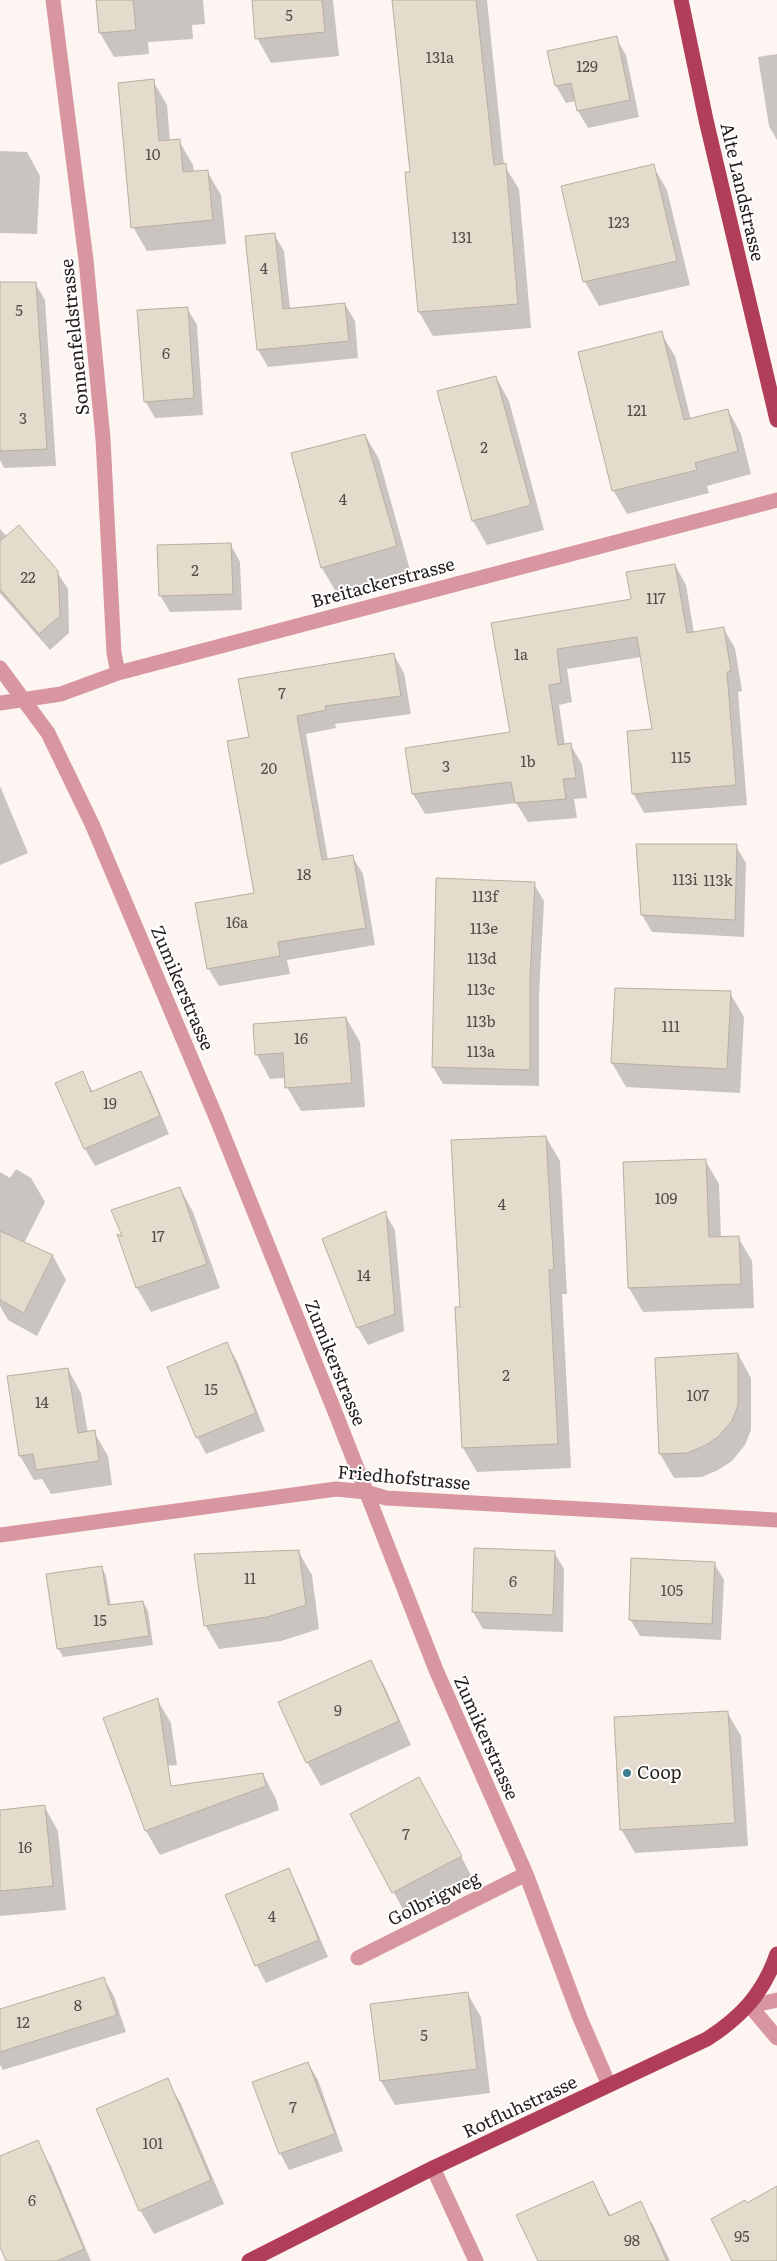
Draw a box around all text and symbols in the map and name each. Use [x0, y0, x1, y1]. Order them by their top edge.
house number: 5 [285, 3, 293, 26]
house number: 131a [426, 45, 455, 68]
house number: 129 [576, 54, 598, 77]
street label: Alte Landstrasse [714, 120, 773, 264]
house number: 10 [146, 142, 161, 165]
house number: 123 [608, 210, 630, 233]
house number: 131 [452, 225, 472, 248]
house number: 4 [260, 256, 268, 279]
street label: Sonnenfeldstrasse [52, 258, 95, 417]
house number: 5 [15, 298, 23, 321]
house number: 6 [162, 341, 170, 364]
house number: 121 [627, 398, 647, 421]
house number: 3 [19, 406, 27, 429]
house number: 2 [480, 435, 488, 458]
house number: 4 [339, 487, 347, 510]
street label: Breitackerstrasse [308, 549, 457, 614]
house number: 2 [191, 558, 199, 581]
house number: 22 [20, 565, 36, 588]
house number: 117 [646, 586, 666, 609]
house number: 1a [514, 642, 529, 665]
house number: 7 [278, 681, 286, 704]
house number: 115 [671, 745, 691, 768]
house number: 1b [520, 749, 536, 772]
house number: 3 [442, 754, 450, 777]
house number: 20 [261, 756, 277, 779]
house number: 18 [297, 862, 311, 885]
house number: 113i [672, 867, 698, 890]
house number: 113k [703, 868, 734, 891]
house number: 113f [472, 884, 499, 907]
house number: 16a [226, 910, 249, 933]
house number: 113e [470, 916, 498, 939]
street label: Zumikerstrasse [145, 921, 222, 1054]
house number: 113d [467, 946, 497, 969]
house number: 113c [467, 977, 495, 1000]
house number: 113b [466, 1009, 496, 1032]
house number: 111 [662, 1014, 680, 1037]
house number: 16 [294, 1026, 308, 1049]
house number: 113a [467, 1039, 496, 1062]
house number: 19 [103, 1091, 117, 1114]
house number: 109 [655, 1186, 677, 1209]
house number: 4 [498, 1192, 506, 1215]
house number: 17 [151, 1224, 165, 1247]
house number: 14 [357, 1263, 371, 1286]
street label: Zumikerstrasse [299, 1295, 374, 1429]
house number: 2 [502, 1363, 510, 1386]
house number: 15 [204, 1377, 218, 1400]
house number: 107 [687, 1383, 710, 1406]
house number: 14 [35, 1390, 49, 1413]
street label: Friedhofstrasse [337, 1457, 472, 1496]
house number: 11 [244, 1566, 256, 1589]
house number: 6 [509, 1569, 517, 1592]
house number: 105 [661, 1578, 684, 1601]
house number: 15 [93, 1608, 107, 1631]
street label: Zumikerstrasse [448, 1671, 527, 1804]
house number: 9 [334, 1698, 342, 1721]
place label: Coop [637, 1758, 682, 1785]
marker: Coop [621, 1767, 633, 1779]
house number: 7 [402, 1822, 410, 1845]
house number: 16 [18, 1835, 32, 1858]
street label: Golbrigweg [383, 1863, 485, 1932]
house number: 4 [268, 1904, 276, 1927]
house number: 8 [74, 1993, 82, 2016]
house number: 12 [16, 2010, 30, 2033]
house number: 5 [420, 2023, 428, 2046]
street label: Rotfluhstrasse [458, 2067, 581, 2144]
house number: 7 [289, 2095, 297, 2118]
house number: 101 [143, 2131, 163, 2154]
house number: 6 [28, 2188, 36, 2211]
house number: 95 [734, 2224, 750, 2247]
house number: 98 [624, 2228, 640, 2251]

